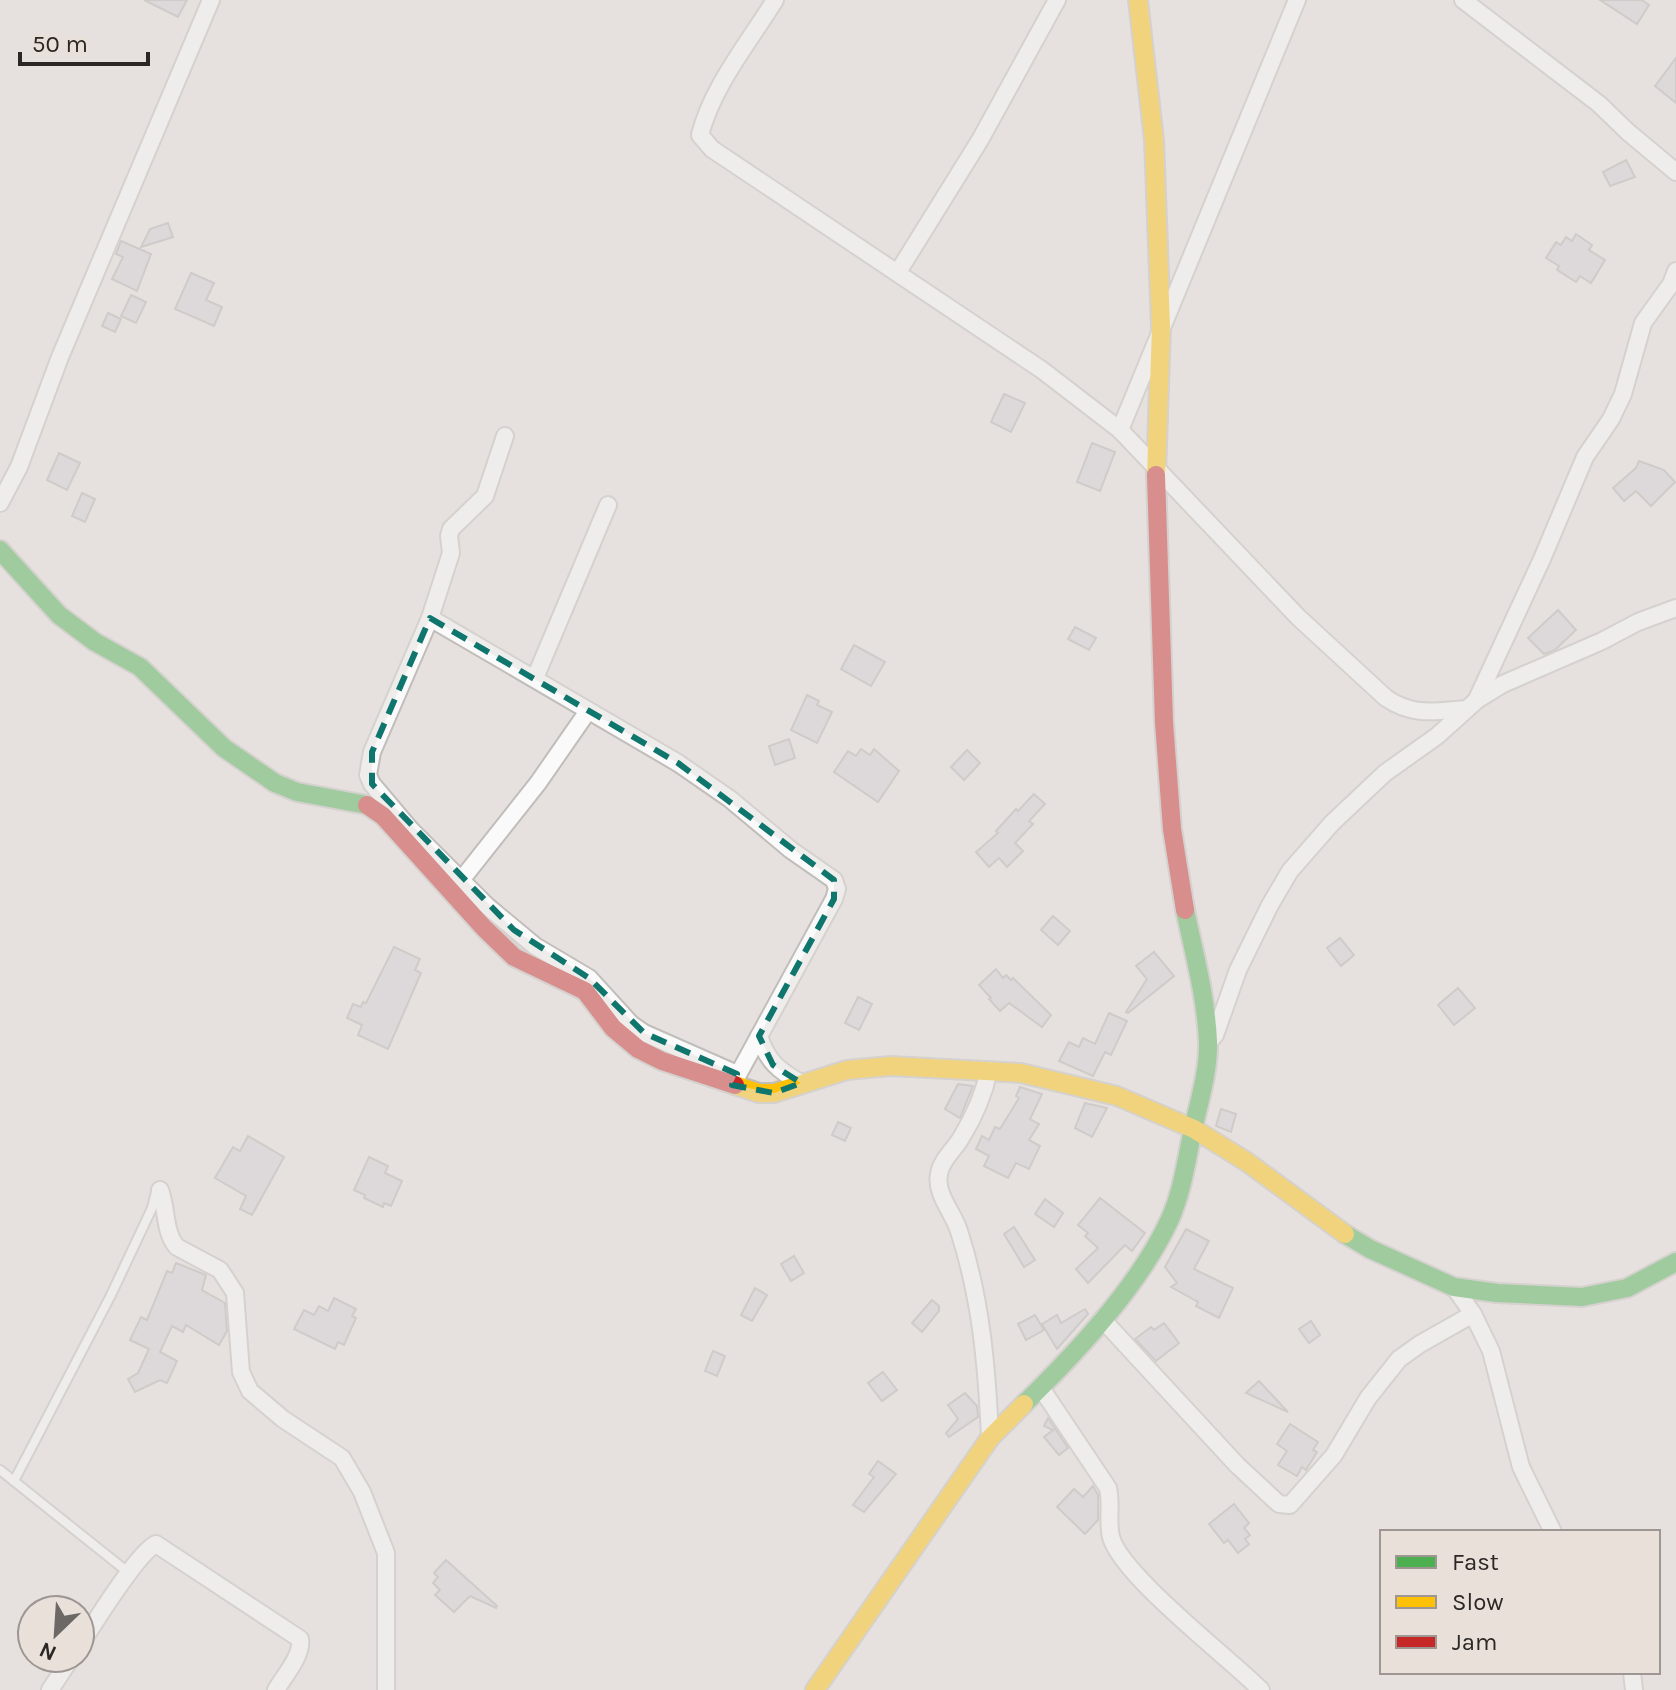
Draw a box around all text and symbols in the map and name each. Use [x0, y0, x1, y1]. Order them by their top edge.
scale bar [20, 16, 148, 66]
text: 50 m [32, 30, 88, 58]
legend [1380, 1530, 1660, 1674]
text: Fast [1452, 1548, 1499, 1576]
text: Slow [1452, 1588, 1504, 1616]
north arrow [16, 1594, 96, 1674]
text: Jam [1452, 1628, 1497, 1656]
text: N [35, 1636, 61, 1666]

